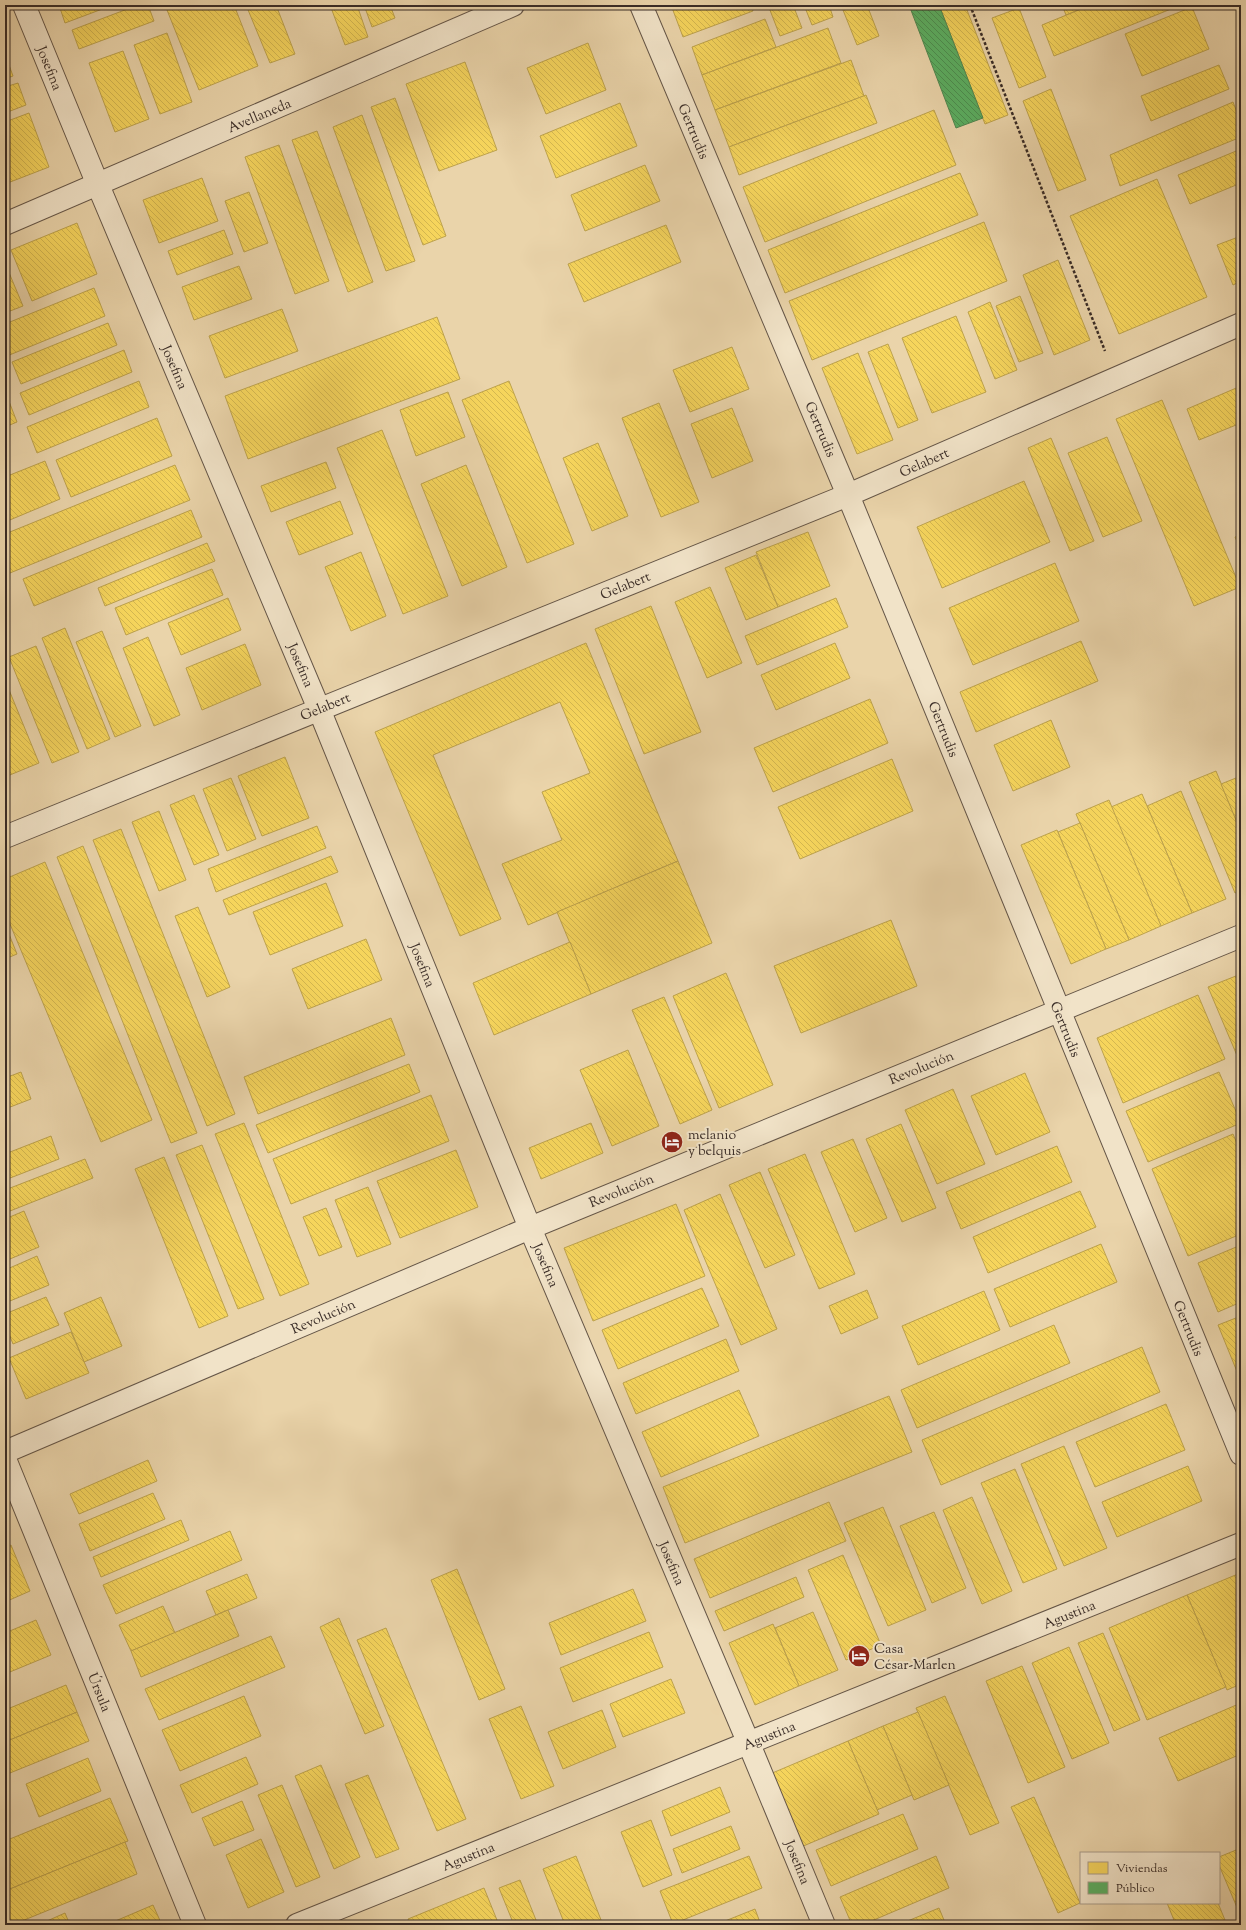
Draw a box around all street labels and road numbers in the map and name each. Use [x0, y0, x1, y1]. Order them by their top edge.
street label: Josefina [30, 43, 66, 94]
street label: Avellaneda [225, 94, 295, 139]
street label: Gertrudis [671, 101, 713, 163]
street label: Josefina [155, 342, 192, 393]
street label: Gertrudis [798, 399, 840, 461]
street label: Gelabert [897, 444, 953, 484]
street label: Gelabert [598, 568, 654, 606]
street label: Josefina [281, 640, 318, 691]
street label: Gelabert [298, 689, 354, 727]
street label: Gertrudis [922, 699, 962, 761]
street label: Josefina [403, 940, 439, 991]
street label: Gertrudis [1044, 999, 1084, 1061]
street label: Revolución [886, 1047, 957, 1091]
street label: Revolución [586, 1170, 657, 1214]
street label: Josefina [526, 1240, 563, 1291]
street label: Revolución [288, 1295, 359, 1340]
street label: Gertrudis [1167, 1298, 1207, 1360]
street label: Josefina [652, 1538, 689, 1589]
street label: Agustina [1041, 1596, 1099, 1635]
street label: Úrsula [81, 1670, 115, 1716]
street label: Agustina [741, 1717, 799, 1756]
street label: Josefina [778, 1837, 814, 1888]
street label: Agustina [440, 1838, 498, 1877]

